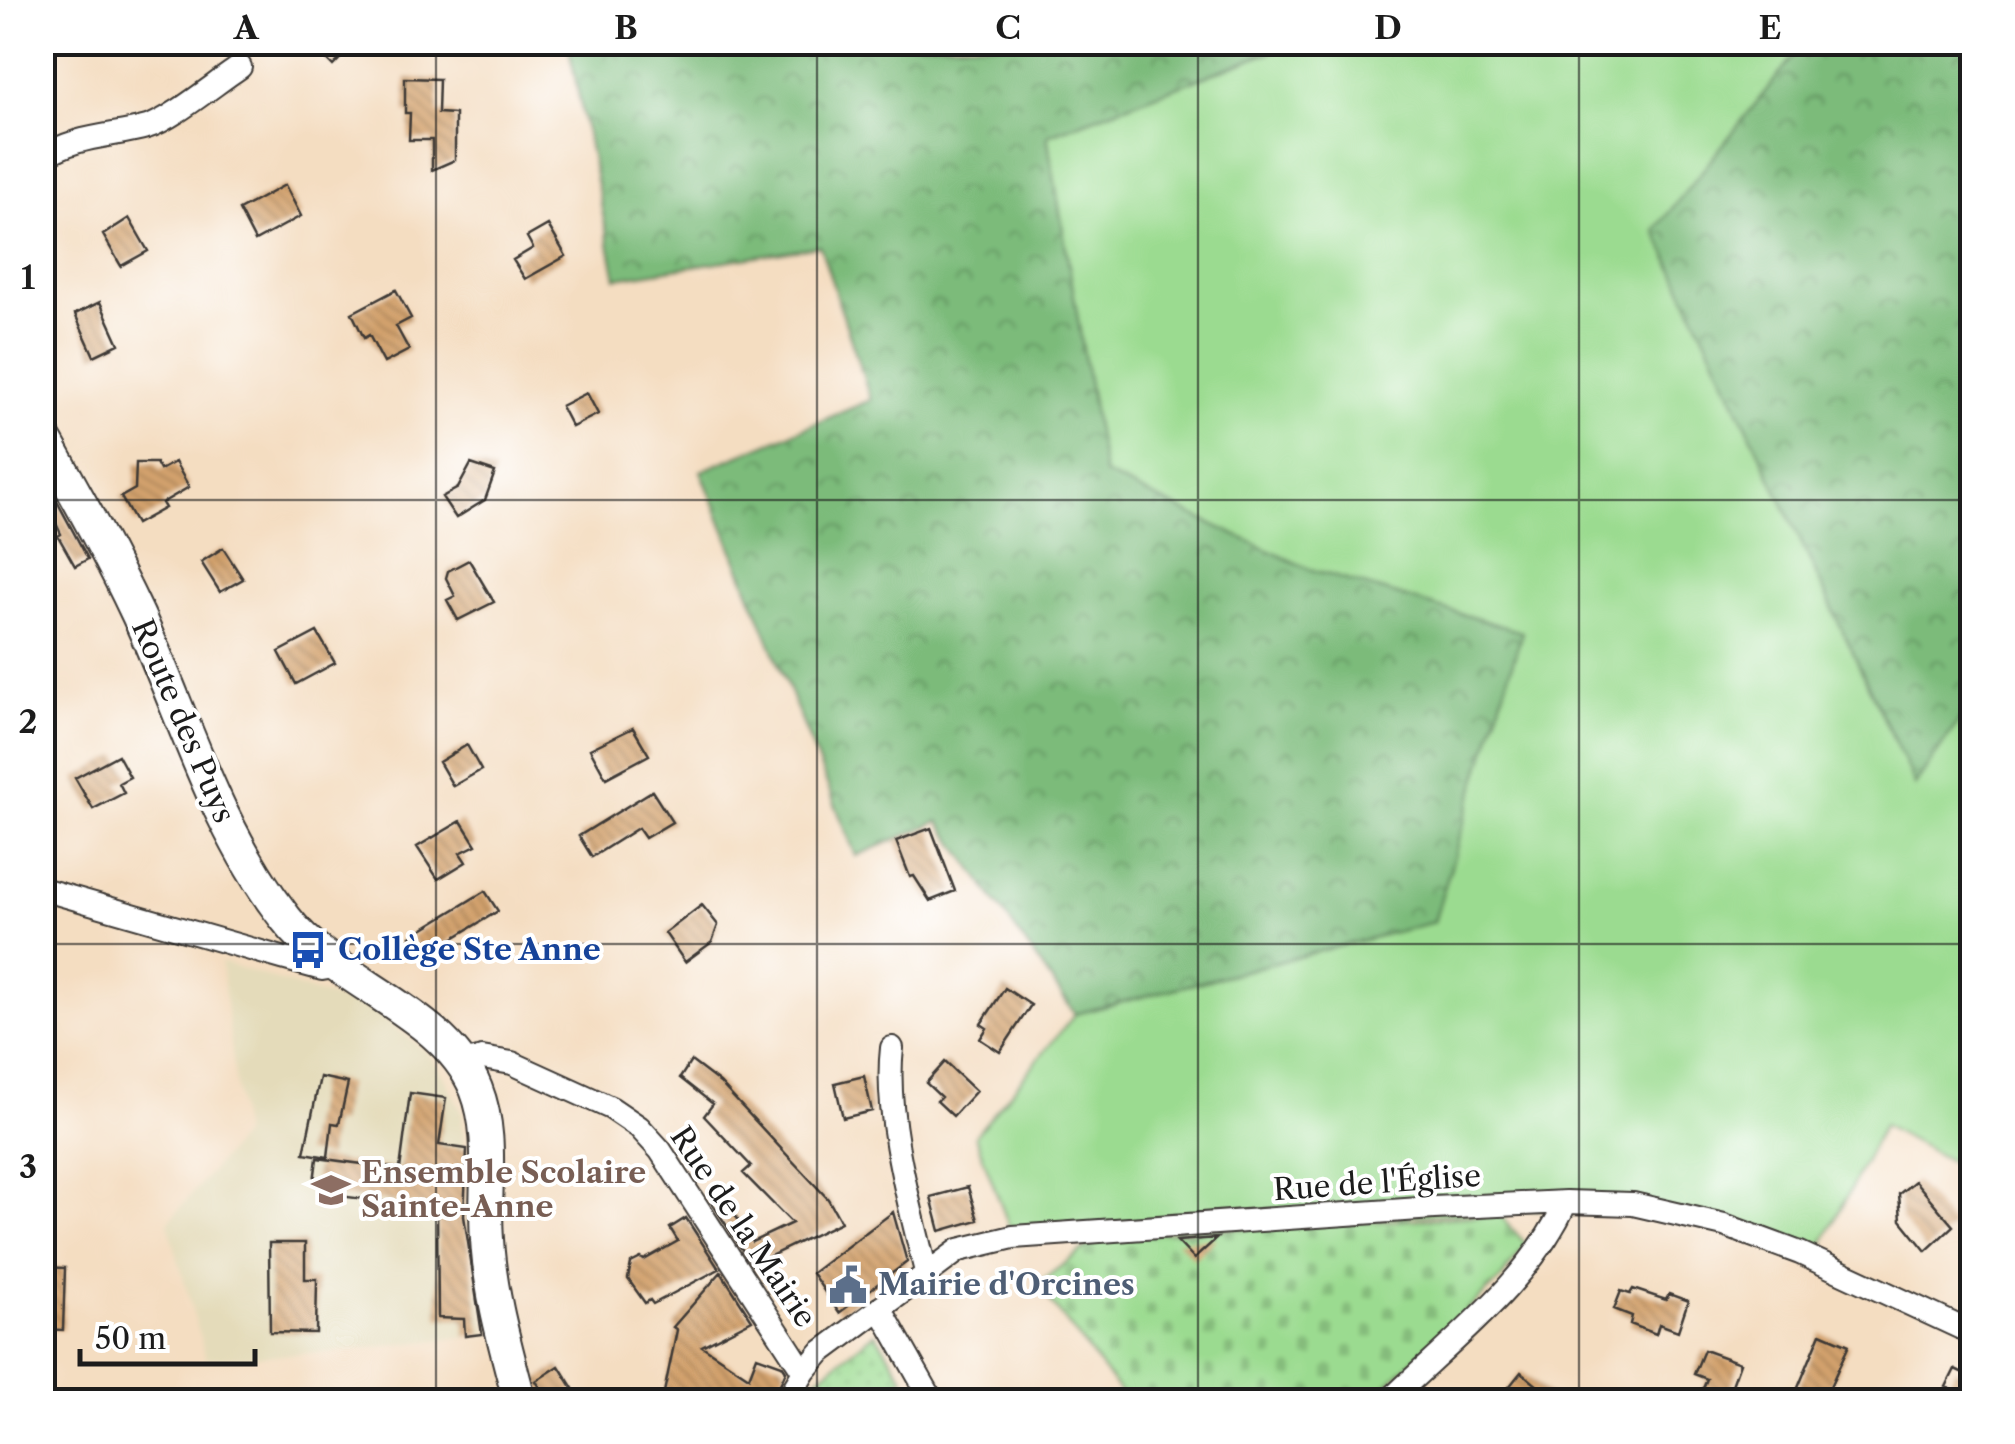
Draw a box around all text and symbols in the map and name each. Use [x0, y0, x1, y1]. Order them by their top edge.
text: A [233, 8, 260, 47]
text: B [614, 8, 638, 47]
text: C [995, 8, 1021, 47]
text: D [1374, 8, 1402, 47]
text: E [1758, 8, 1782, 47]
text: 1 [21, 258, 36, 297]
street label: Route des Puys [124, 614, 243, 828]
text: 2 [19, 702, 37, 741]
bus stop icon: Collège Ste Anne [287, 929, 329, 971]
place label: Collège Ste Anne [338, 931, 601, 968]
street label: Rue de la Mairie [663, 1119, 824, 1334]
text: 3 [19, 1147, 37, 1186]
place label: Ensemble Scolaire Sainte-Anne [361, 1154, 646, 1225]
street label: Rue de l'Église [1272, 1157, 1482, 1208]
school or university icon: Ensemble Scolaire Sainte-Anne [310, 1169, 352, 1211]
public building icon: Mairie d'Orcines [827, 1264, 869, 1306]
place label: Mairie d'Orcines [878, 1266, 1135, 1303]
scale bar [80, 1304, 255, 1366]
text: 50 m [95, 1320, 166, 1357]

